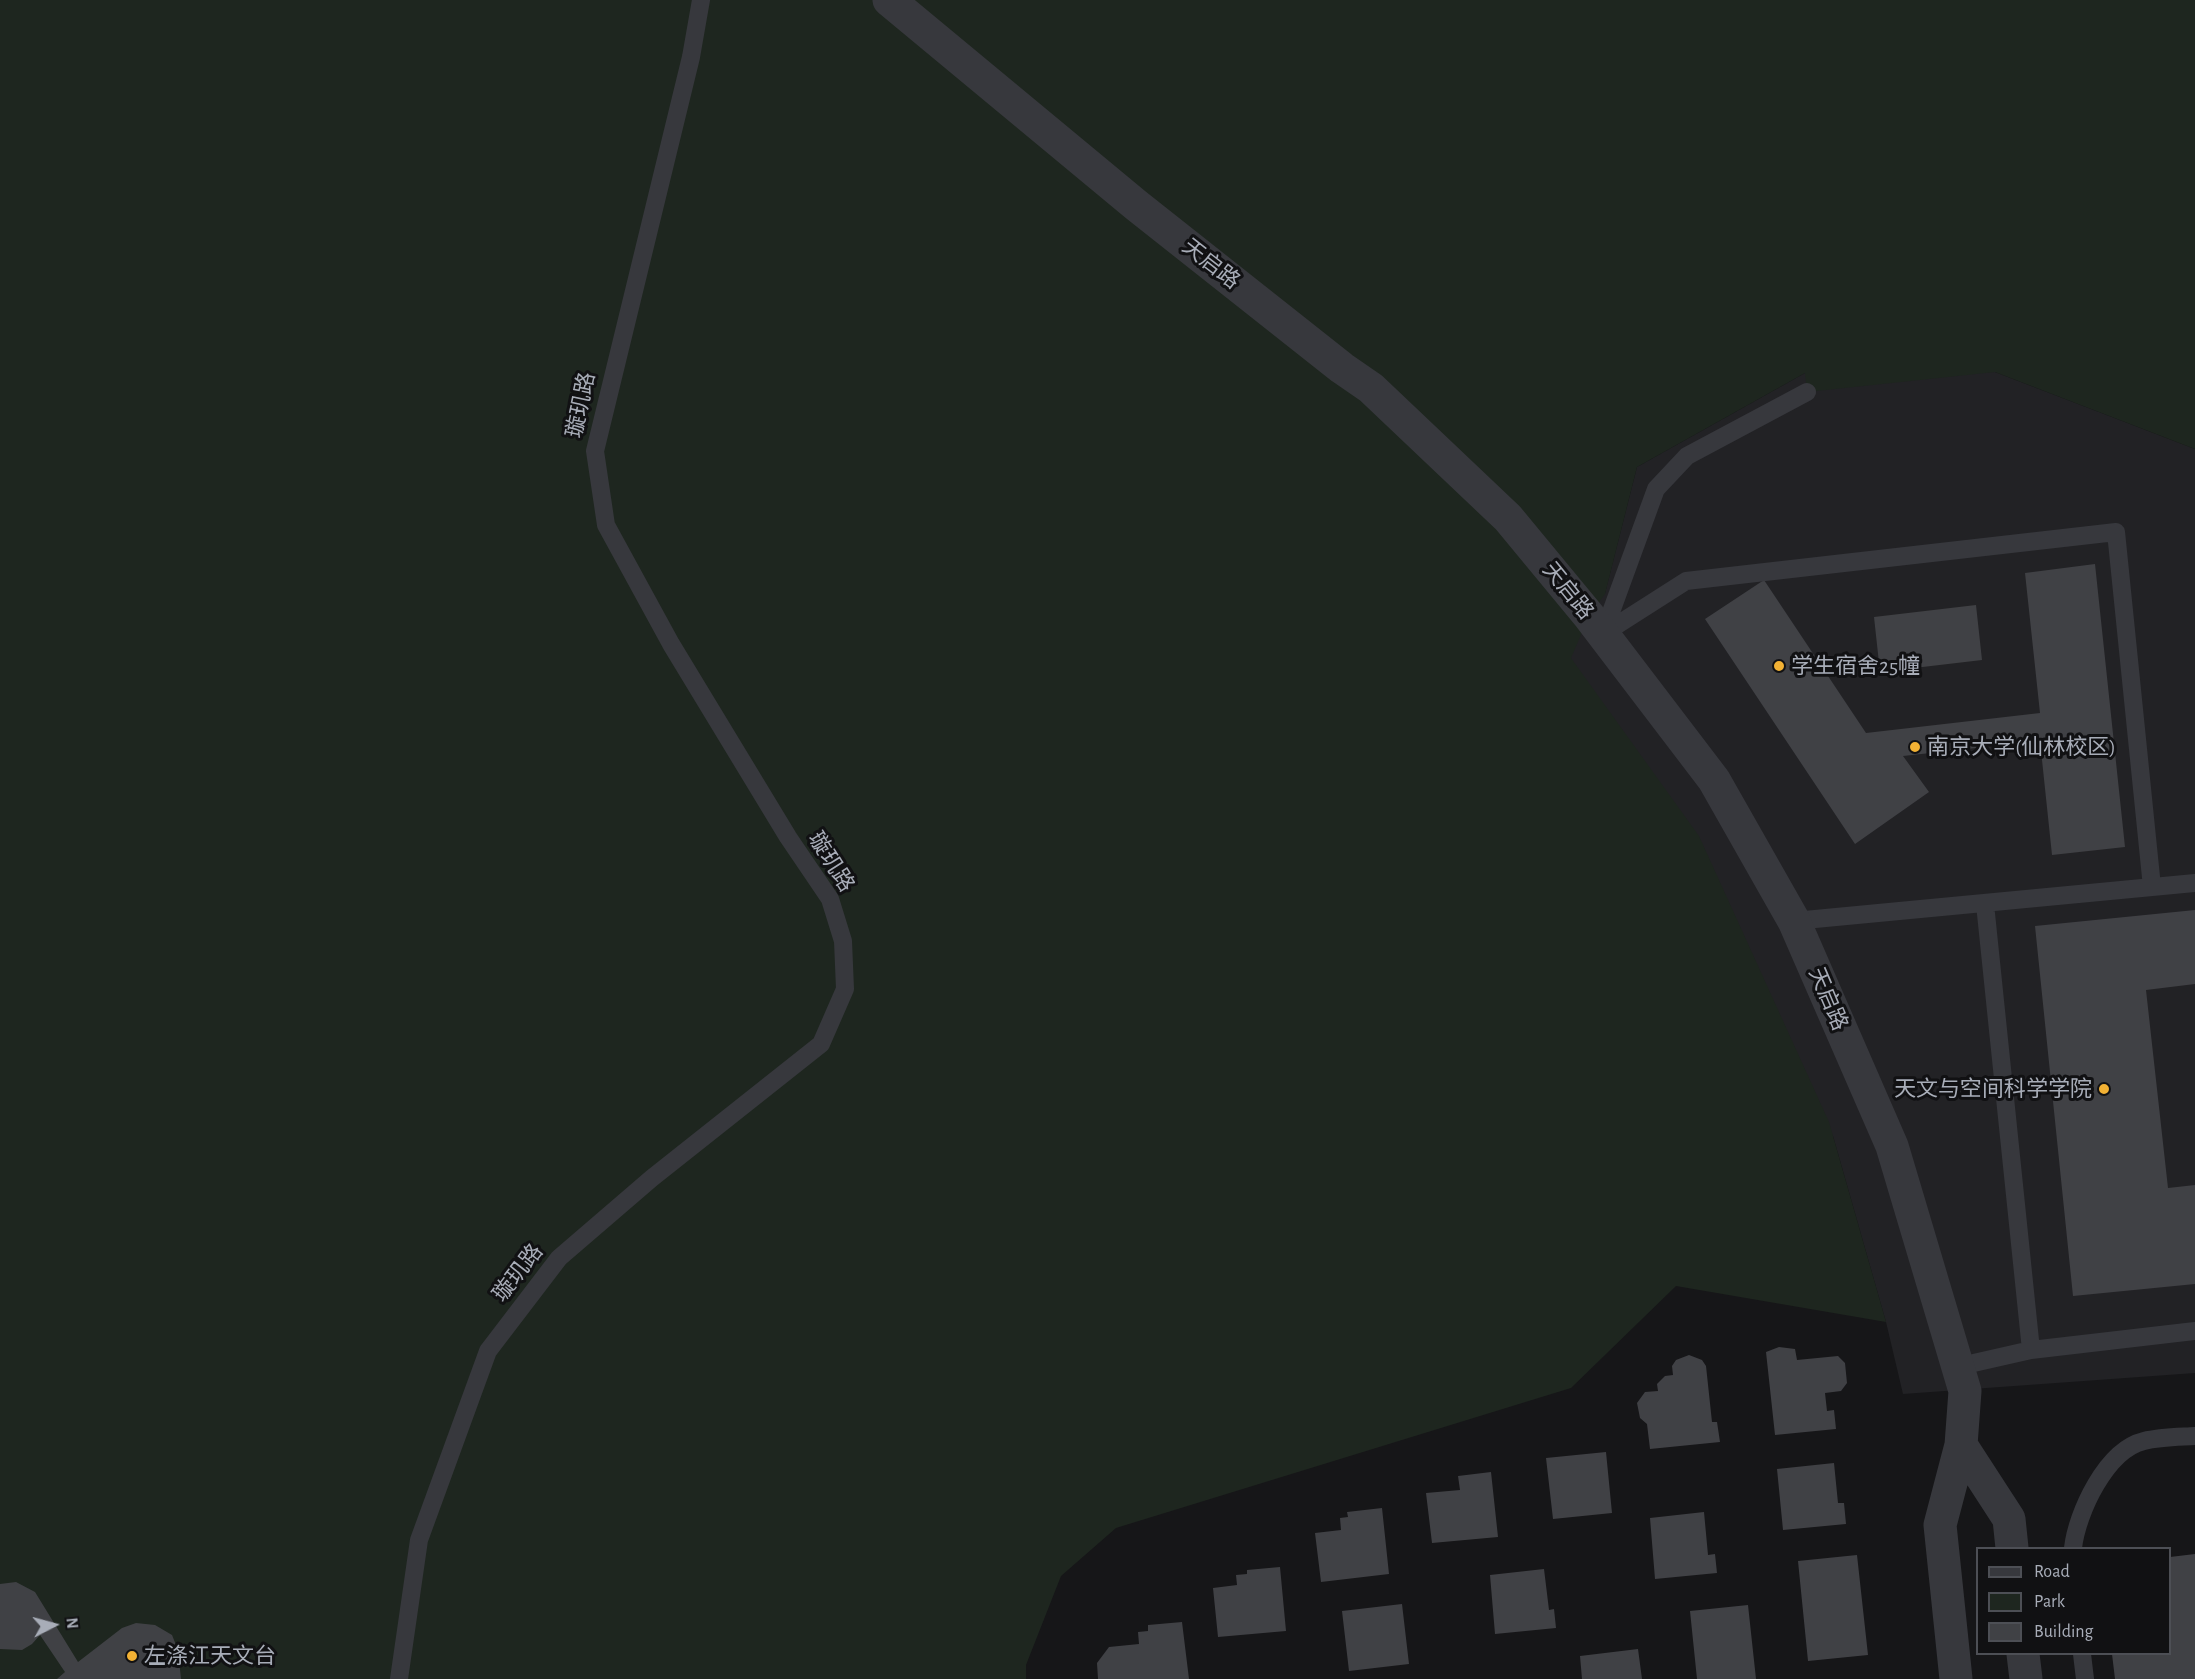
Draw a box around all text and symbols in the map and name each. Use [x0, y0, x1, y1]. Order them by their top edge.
street label: 天启路 [1177, 233, 1245, 295]
street label: 璇玑路 [561, 370, 601, 440]
street label: 天启路 [1537, 557, 1599, 625]
place label: 学生宿舍25幢 [1791, 653, 1920, 679]
marker: 学生宿舍25幢 [1772, 659, 1786, 673]
place label: 南京大学(仙林校区) [1927, 734, 2116, 760]
marker: 南京大学(仙林校区) [1908, 740, 1922, 754]
street label: 璇玑路 [802, 827, 860, 897]
street label: 天启路 [1803, 963, 1853, 1035]
place label: 天文与空间科学学院 [1894, 1076, 2092, 1102]
marker: 天文与空间科学学院 [2097, 1082, 2111, 1096]
street label: 璇玑路 [487, 1239, 549, 1307]
legend [1976, 1547, 2171, 1655]
text: Road [2034, 1563, 2070, 1581]
text: Park [2034, 1593, 2065, 1611]
north arrow [24, 1595, 84, 1655]
text: N [63, 1617, 80, 1629]
text: Building [2034, 1623, 2093, 1641]
place label: 左涤江天文台 [144, 1643, 276, 1669]
marker: 左涤江天文台 [125, 1649, 139, 1663]

